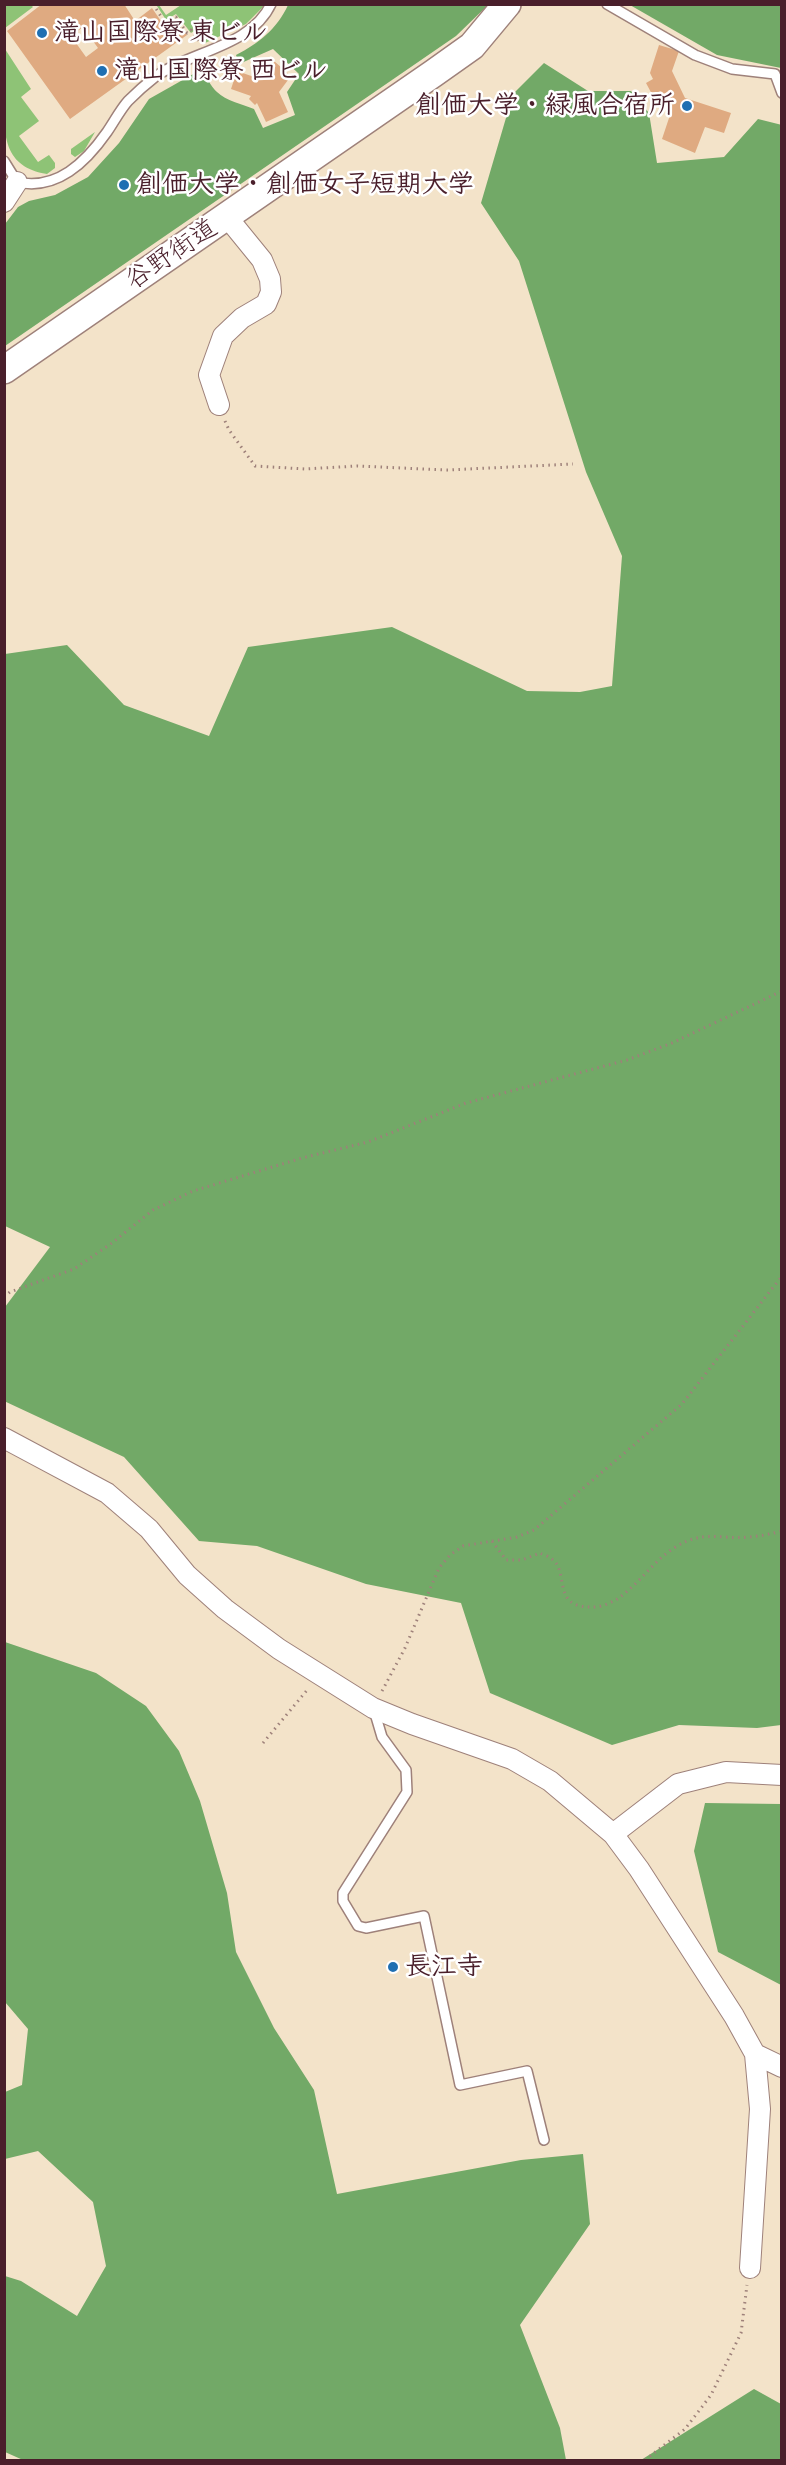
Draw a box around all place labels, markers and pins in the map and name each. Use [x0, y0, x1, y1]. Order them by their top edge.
place label: 滝山国際寮 東ビル [54, 17, 268, 49]
marker: 滝山国際寮 東ビル [35, 26, 49, 40]
place label: 滝山国際寮 西ビル [114, 55, 328, 87]
marker: 滝山国際寮 西ビル [95, 64, 109, 78]
place label: 創価大学・緑風合宿所 [415, 90, 675, 122]
marker: 創価大学・緑風合宿所 [680, 99, 694, 113]
place label: 創価大学・創価女子短期大学 [136, 169, 474, 201]
marker: 創価大学・創価女子短期大学 [117, 178, 131, 192]
place label: 長江寺 [405, 1951, 483, 1983]
marker: 長江寺 [386, 1960, 400, 1974]

